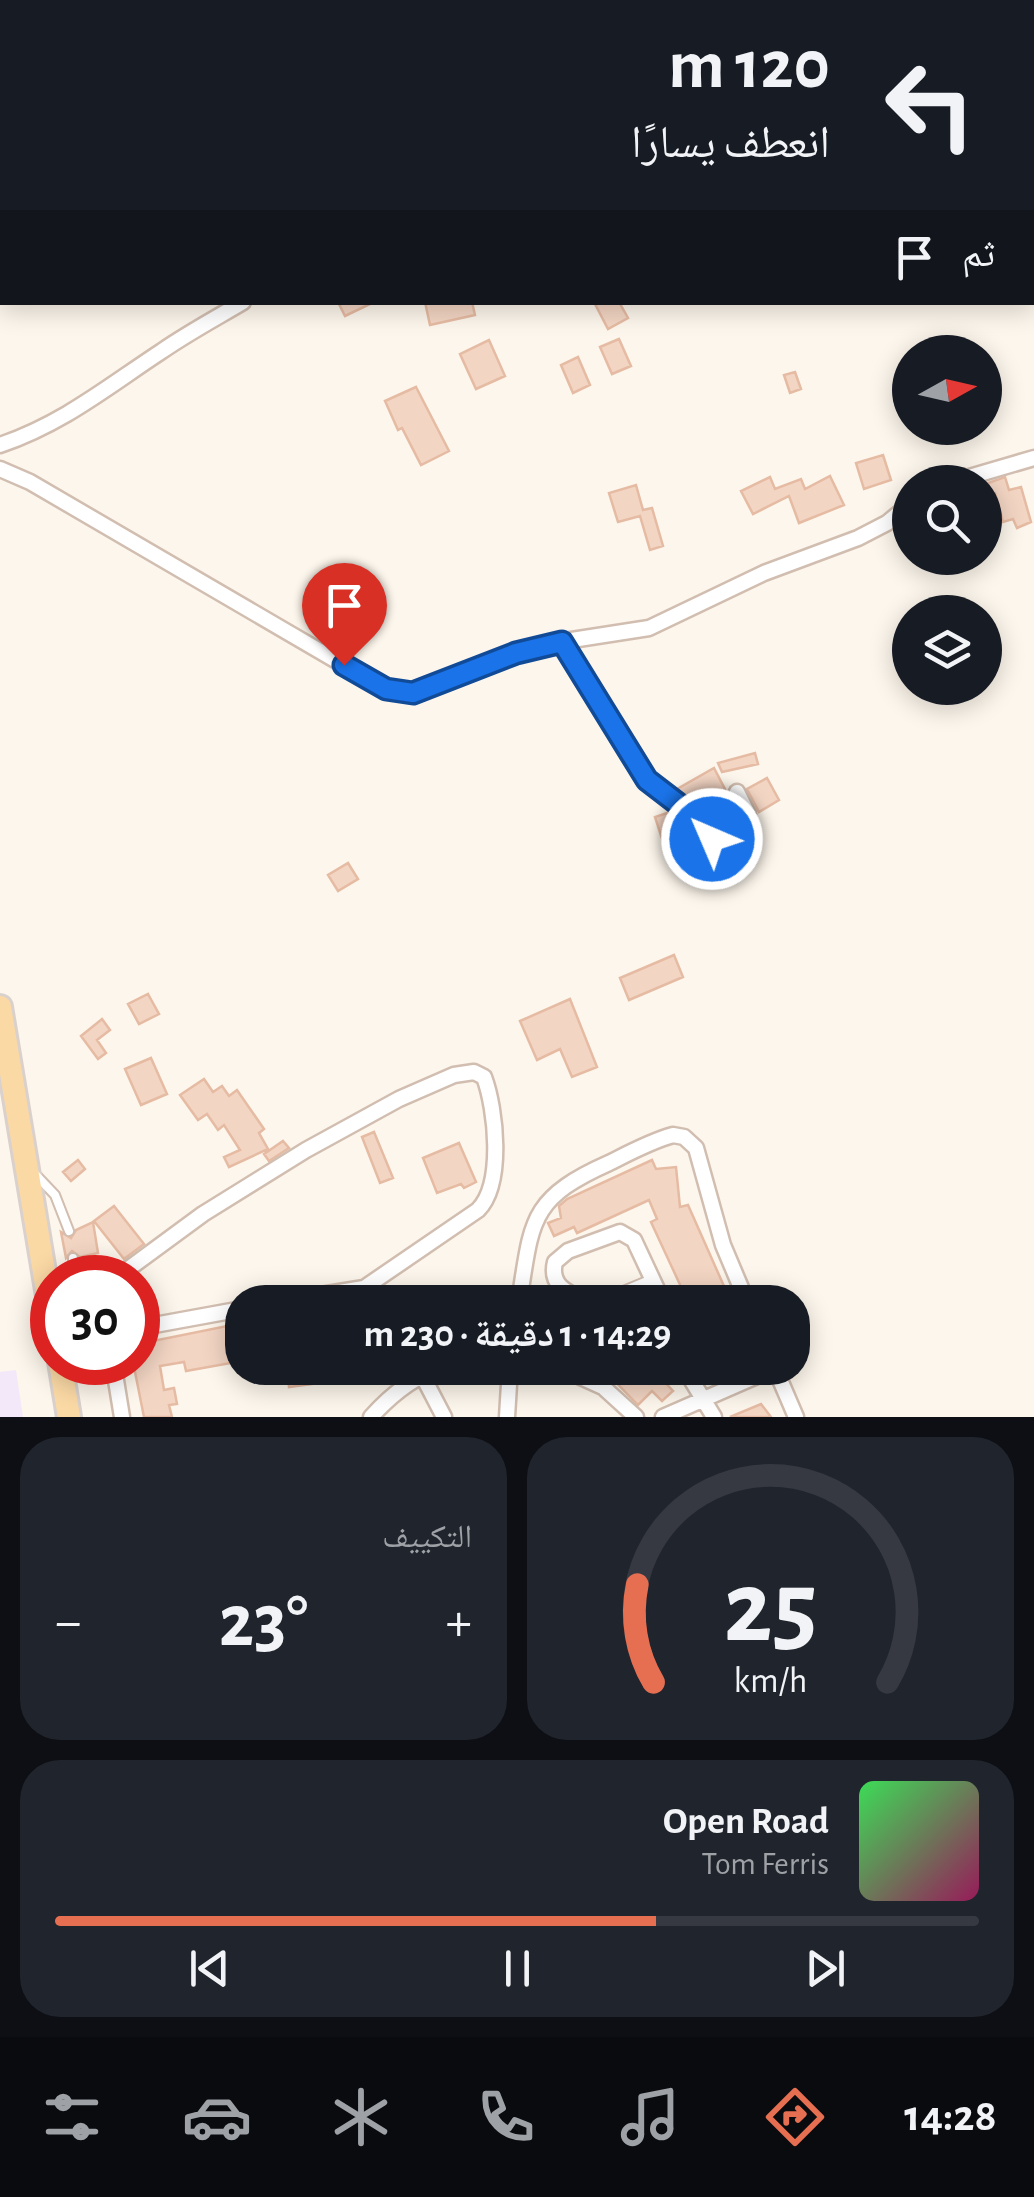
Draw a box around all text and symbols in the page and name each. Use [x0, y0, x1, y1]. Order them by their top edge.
text: 120 m [668, 31, 830, 101]
icon: left [865, 40, 995, 170]
text: انعطف يسارًا [631, 121, 830, 166]
icon: arrive [887, 230, 942, 285]
text: ثم [962, 236, 995, 274]
north arrow [892, 335, 1002, 445]
map controls [892, 335, 1002, 705]
button: search [892, 465, 1002, 575]
pin [302, 563, 387, 666]
icon: arrive [317, 578, 372, 633]
button: layers [892, 595, 1002, 705]
position arrow [660, 787, 764, 891]
speed limit sign: 30 [30, 1255, 160, 1385]
text: 14:29 · 1 دقيقة · 230 m [364, 1316, 671, 1354]
text: التكييف [382, 1521, 472, 1553]
text: 25 [724, 1557, 817, 1661]
text: 23° [219, 1585, 308, 1660]
text: − [55, 1595, 81, 1650]
text: + [446, 1595, 472, 1650]
text: km/h [734, 1663, 807, 1699]
text: Open Road [663, 1803, 829, 1841]
text: Tom Ferris [701, 1848, 829, 1880]
icon: previous [182, 1941, 237, 1996]
icon: pause [490, 1941, 545, 1996]
icon: next [798, 1941, 853, 1996]
icon: filters [37, 2082, 107, 2152]
icon: car [182, 2082, 252, 2152]
icon: climate [326, 2082, 396, 2152]
icon: phone [471, 2082, 541, 2152]
icon: music [615, 2082, 685, 2152]
icon: directions [760, 2082, 830, 2152]
text: 14:28 [904, 2094, 997, 2139]

